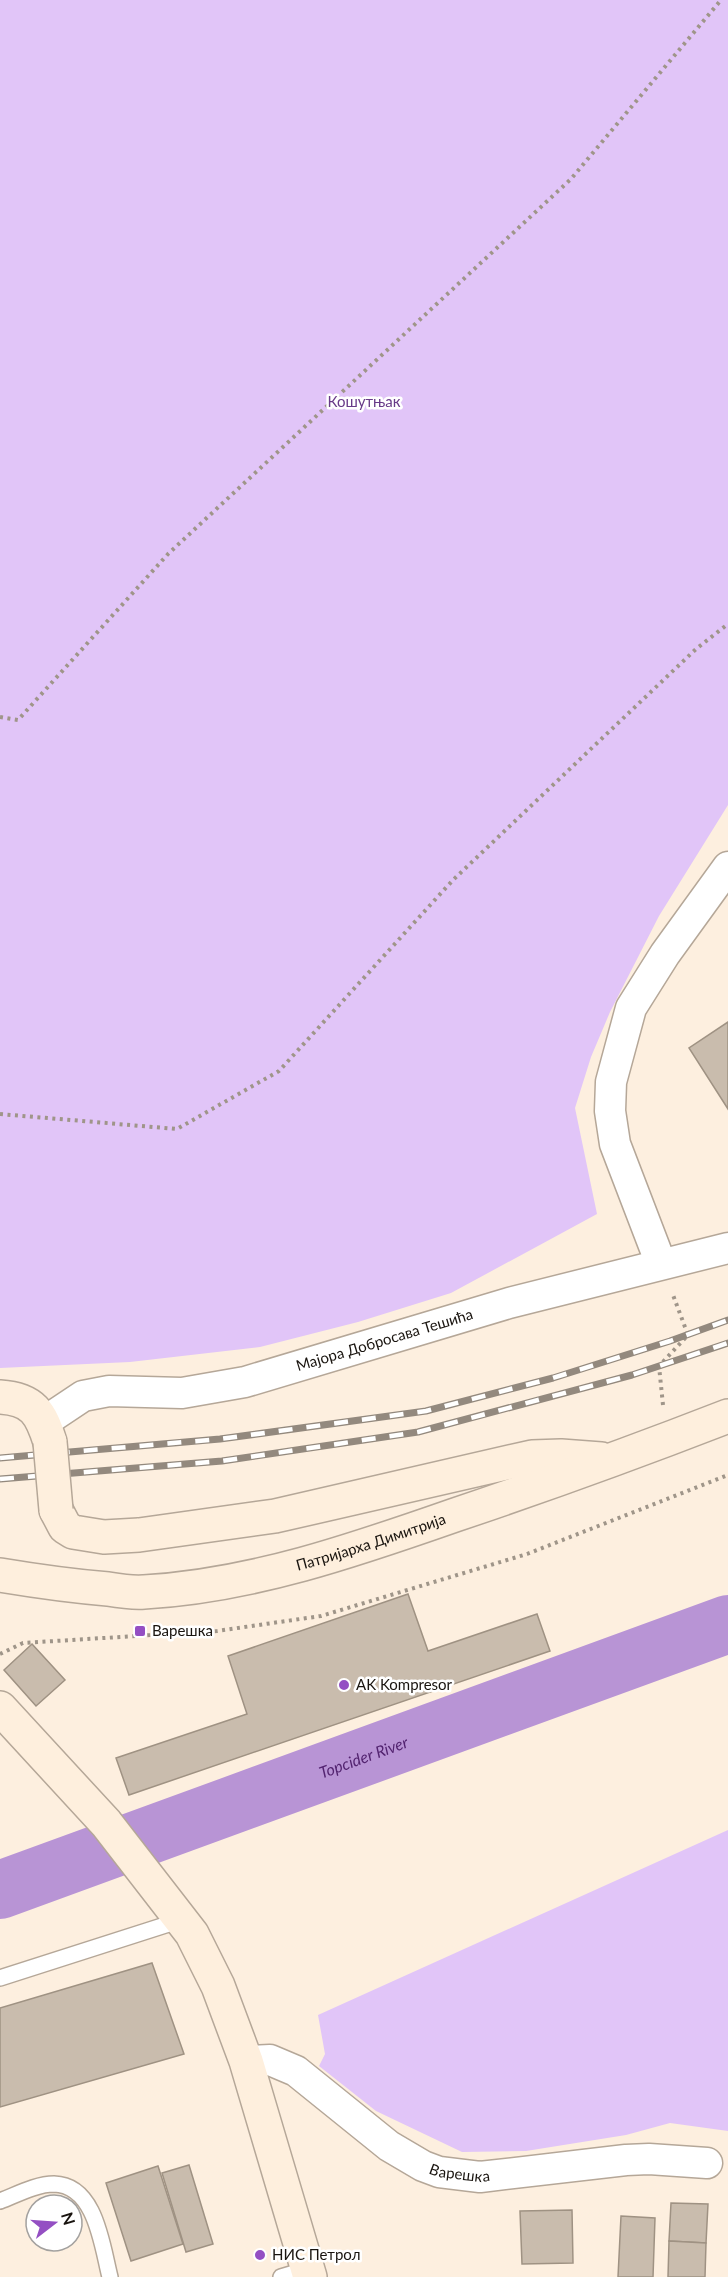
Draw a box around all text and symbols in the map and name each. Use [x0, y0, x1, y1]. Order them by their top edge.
park label: Кошутњак [327, 392, 401, 410]
street label: Мајора Добросава Тешића [294, 1304, 475, 1374]
street label: Патријарха Димитрија [294, 1509, 448, 1574]
place label: Варешка [152, 1621, 213, 1639]
marker: Варешка [133, 1624, 147, 1638]
place label: AK Kompresor [356, 1675, 453, 1693]
marker: AK Kompresor [337, 1678, 351, 1692]
water label: Topcider River [316, 1732, 411, 1782]
street label: Варешка [427, 2159, 491, 2185]
north arrow [24, 2193, 84, 2253]
text: N [58, 2210, 80, 2227]
place label: НИС Петрол [272, 2245, 360, 2263]
marker: НИС Петрол [253, 2248, 267, 2262]

